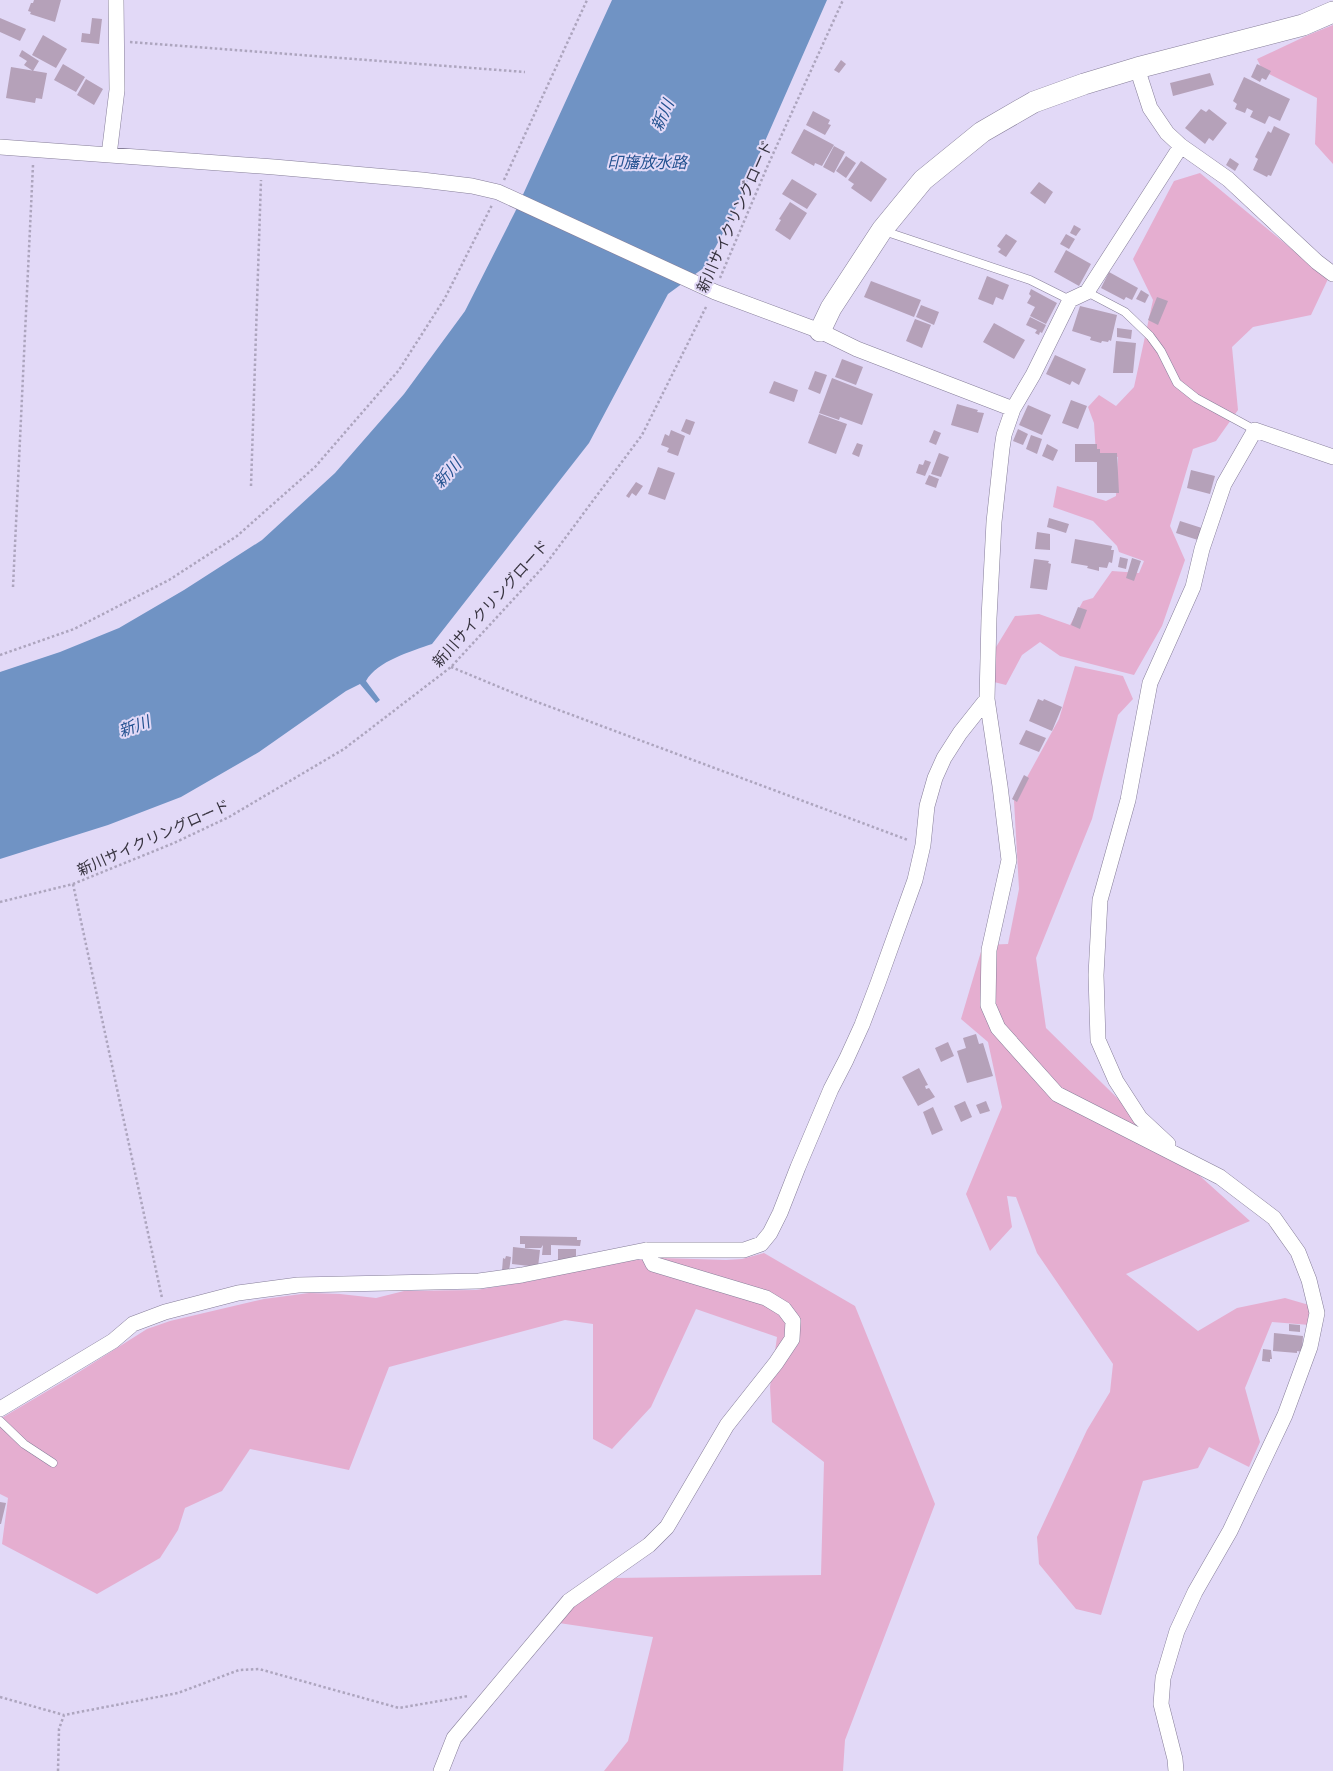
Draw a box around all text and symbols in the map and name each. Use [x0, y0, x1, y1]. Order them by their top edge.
water label: 新川 [646, 94, 678, 134]
street label: 新川サイクリングロード [692, 137, 776, 295]
water label: 印旛放水路 [607, 152, 689, 172]
water label: 新川 [429, 453, 466, 492]
street label: 新川サイクリングロード [428, 536, 552, 670]
water label: 新川 [116, 710, 154, 741]
street label: 新川サイクリングロード [74, 795, 232, 879]

